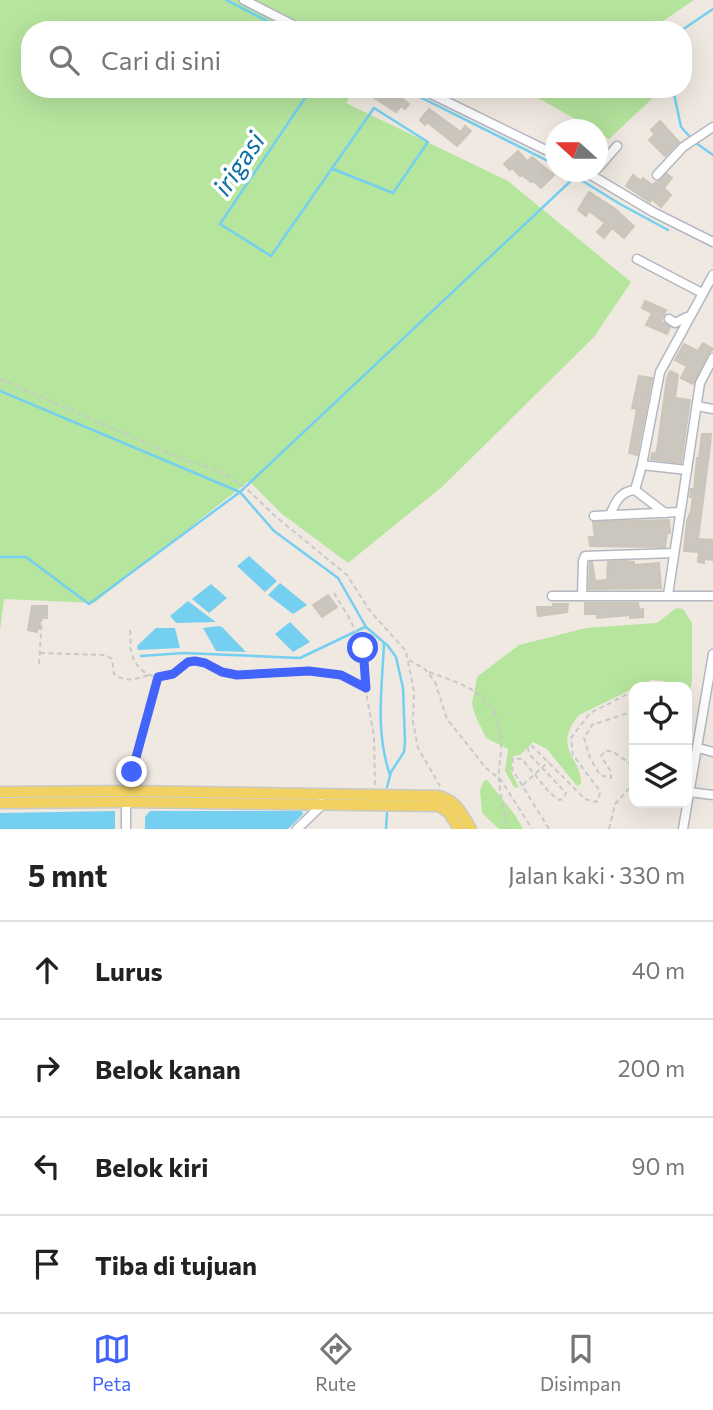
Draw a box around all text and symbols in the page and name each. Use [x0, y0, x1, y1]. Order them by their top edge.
search box [21, 21, 692, 98]
icon: search [45, 41, 83, 79]
text: Cari di sini [101, 44, 221, 75]
north arrow [545, 119, 608, 182]
water label: irigasi [205, 124, 271, 201]
route start [347, 632, 378, 663]
map controls [629, 682, 692, 808]
button: locate [629, 682, 692, 745]
button: layers [629, 745, 692, 808]
route end [116, 756, 147, 787]
text: 5 mnt [28, 856, 107, 893]
text: Jalan kaki · 330 m [508, 861, 685, 889]
icon: ahead [28, 951, 66, 989]
text: Lurus [95, 955, 163, 986]
text: 40 m [632, 956, 685, 984]
icon: right [28, 1049, 66, 1087]
text: Belok kanan [95, 1053, 241, 1084]
text: 200 m [618, 1054, 685, 1082]
icon: left [28, 1147, 66, 1185]
text: Belok kiri [95, 1151, 209, 1182]
text: 90 m [632, 1152, 685, 1180]
icon: arrive [28, 1245, 66, 1283]
text: Tiba di tujuan [95, 1249, 257, 1280]
tab: Peta [92, 1330, 131, 1395]
tab: Rute [315, 1330, 356, 1395]
tab: Disimpan [540, 1330, 621, 1395]

